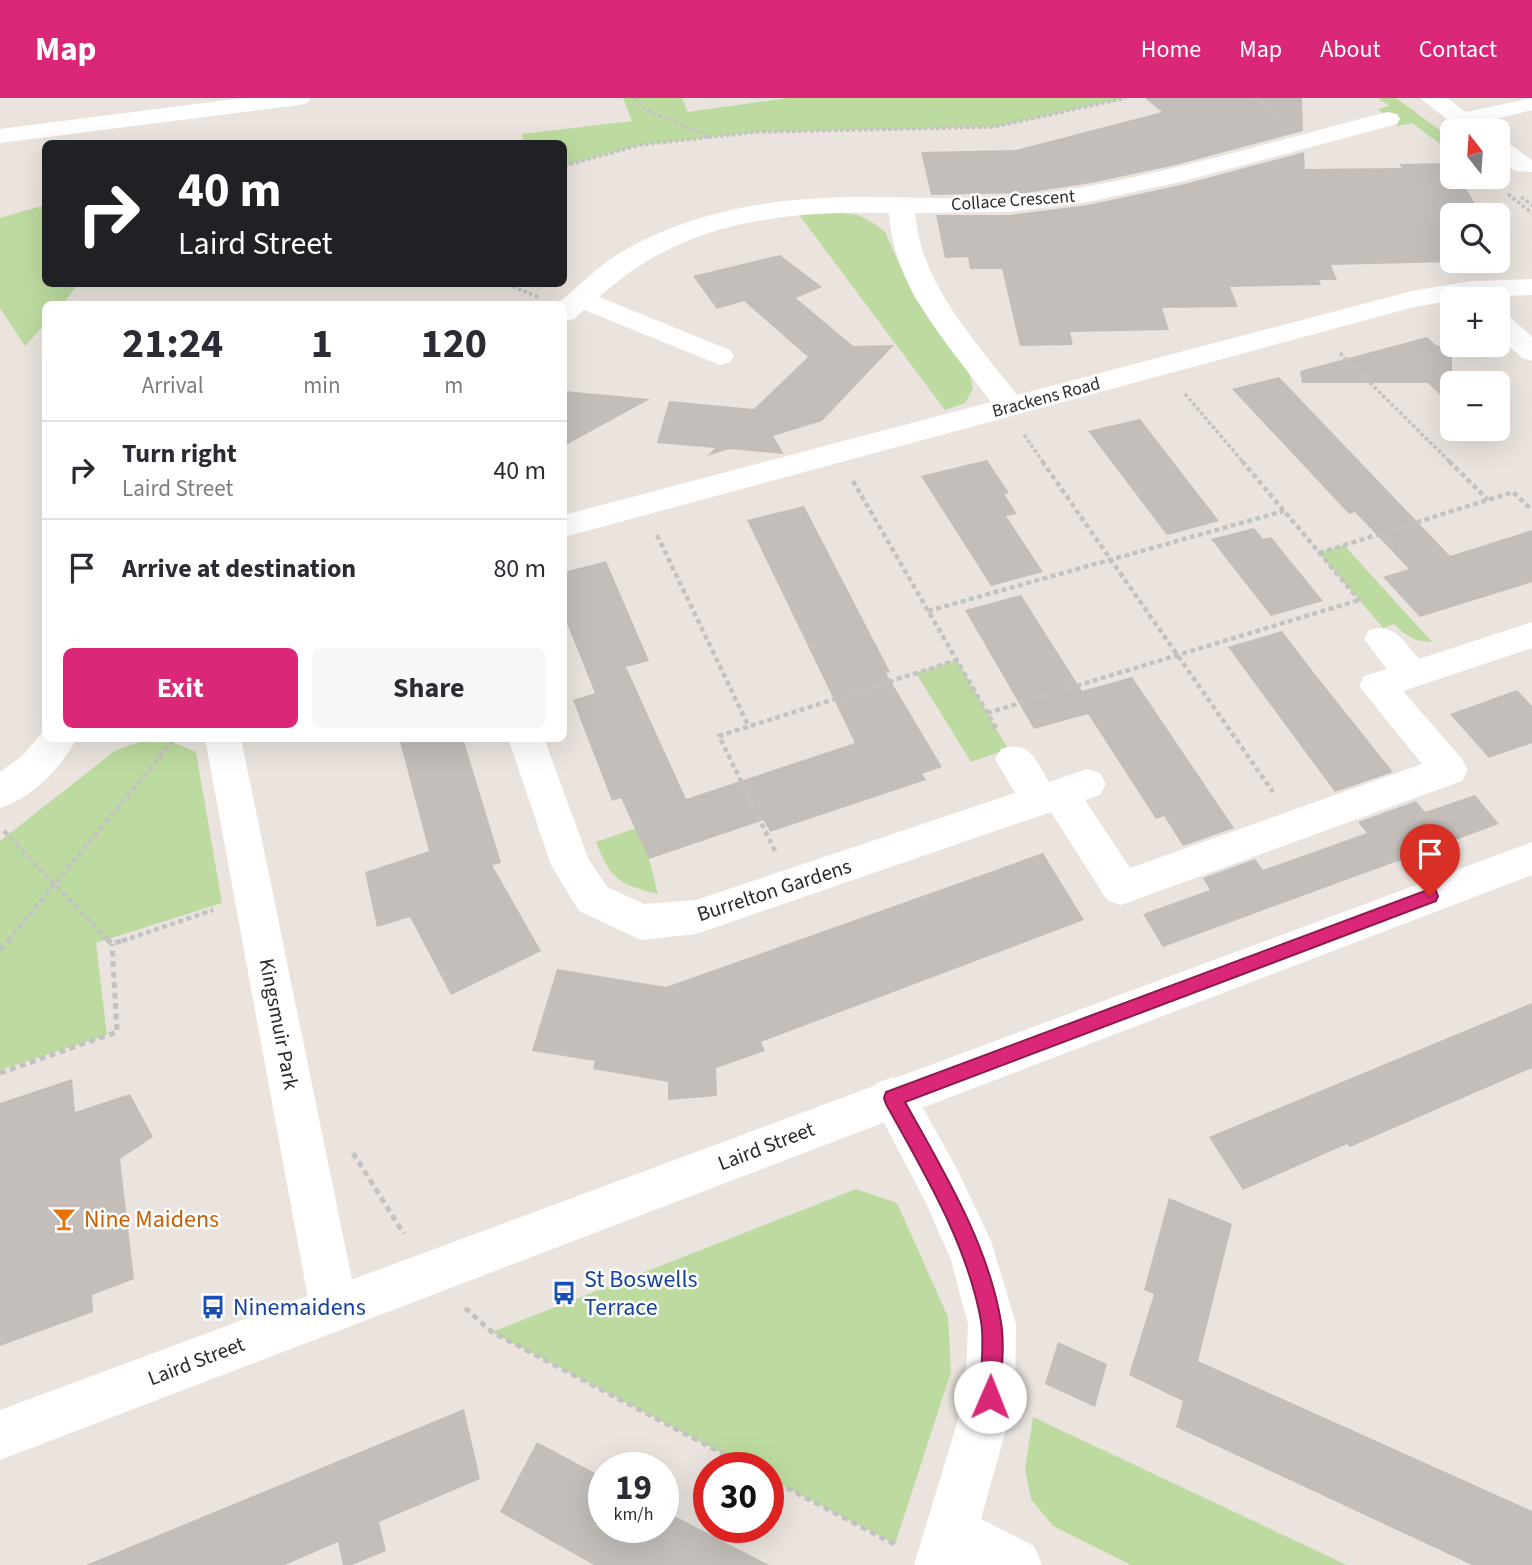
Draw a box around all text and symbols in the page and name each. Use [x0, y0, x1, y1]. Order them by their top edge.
text: Map [35, 26, 96, 73]
text: Home [1141, 32, 1201, 67]
text: Map [1239, 32, 1282, 67]
text: About [1320, 32, 1381, 67]
text: Contact [1419, 32, 1497, 67]
north arrow [1440, 119, 1510, 189]
map controls [1440, 119, 1510, 441]
text: 40 m [178, 156, 282, 226]
icon: right [63, 168, 154, 259]
street label: Collace Crescent [950, 184, 1076, 217]
button: search [1440, 203, 1510, 273]
text: Laird Street [178, 221, 333, 267]
button: + [1440, 287, 1510, 357]
text: 21:24 [122, 314, 223, 374]
text: 1 [311, 314, 333, 374]
text: 120 [420, 314, 487, 374]
text: Arrival [142, 369, 204, 402]
text: min [303, 369, 341, 402]
text: m [444, 369, 463, 402]
street label: Brackens Road [989, 371, 1103, 424]
button: − [1440, 371, 1510, 441]
text: Turn right [122, 435, 237, 472]
icon: right [63, 451, 101, 489]
text: 40 m [493, 452, 546, 489]
text: Laird Street [122, 472, 233, 505]
icon: arrive [63, 549, 101, 587]
text: Arrive at destination [122, 550, 356, 587]
text: 80 m [493, 550, 546, 587]
button: Exit [63, 648, 298, 728]
button: Share [312, 648, 546, 728]
pin [1400, 824, 1460, 896]
icon: arrive [1411, 835, 1449, 873]
street label: Burrelton Gardens [693, 851, 855, 929]
street label: Kingsmuir Park [252, 956, 307, 1093]
street label: Laird Street [713, 1114, 819, 1178]
place label: Nine Maidens [84, 1202, 219, 1237]
bar icon: Nine Maidens [50, 1205, 78, 1233]
place label: St Boswells Terrace [584, 1262, 698, 1325]
bus stop icon: St Boswells Terrace [550, 1279, 578, 1307]
place label: Ninemaidens [233, 1290, 366, 1325]
bus stop icon: Ninemaidens [199, 1293, 227, 1321]
street label: Laird Street [143, 1329, 249, 1393]
position arrow [953, 1360, 1027, 1434]
speed limit sign: 30 [693, 1452, 784, 1543]
text: 19 [615, 1463, 652, 1513]
text: km/h [614, 1502, 653, 1527]

